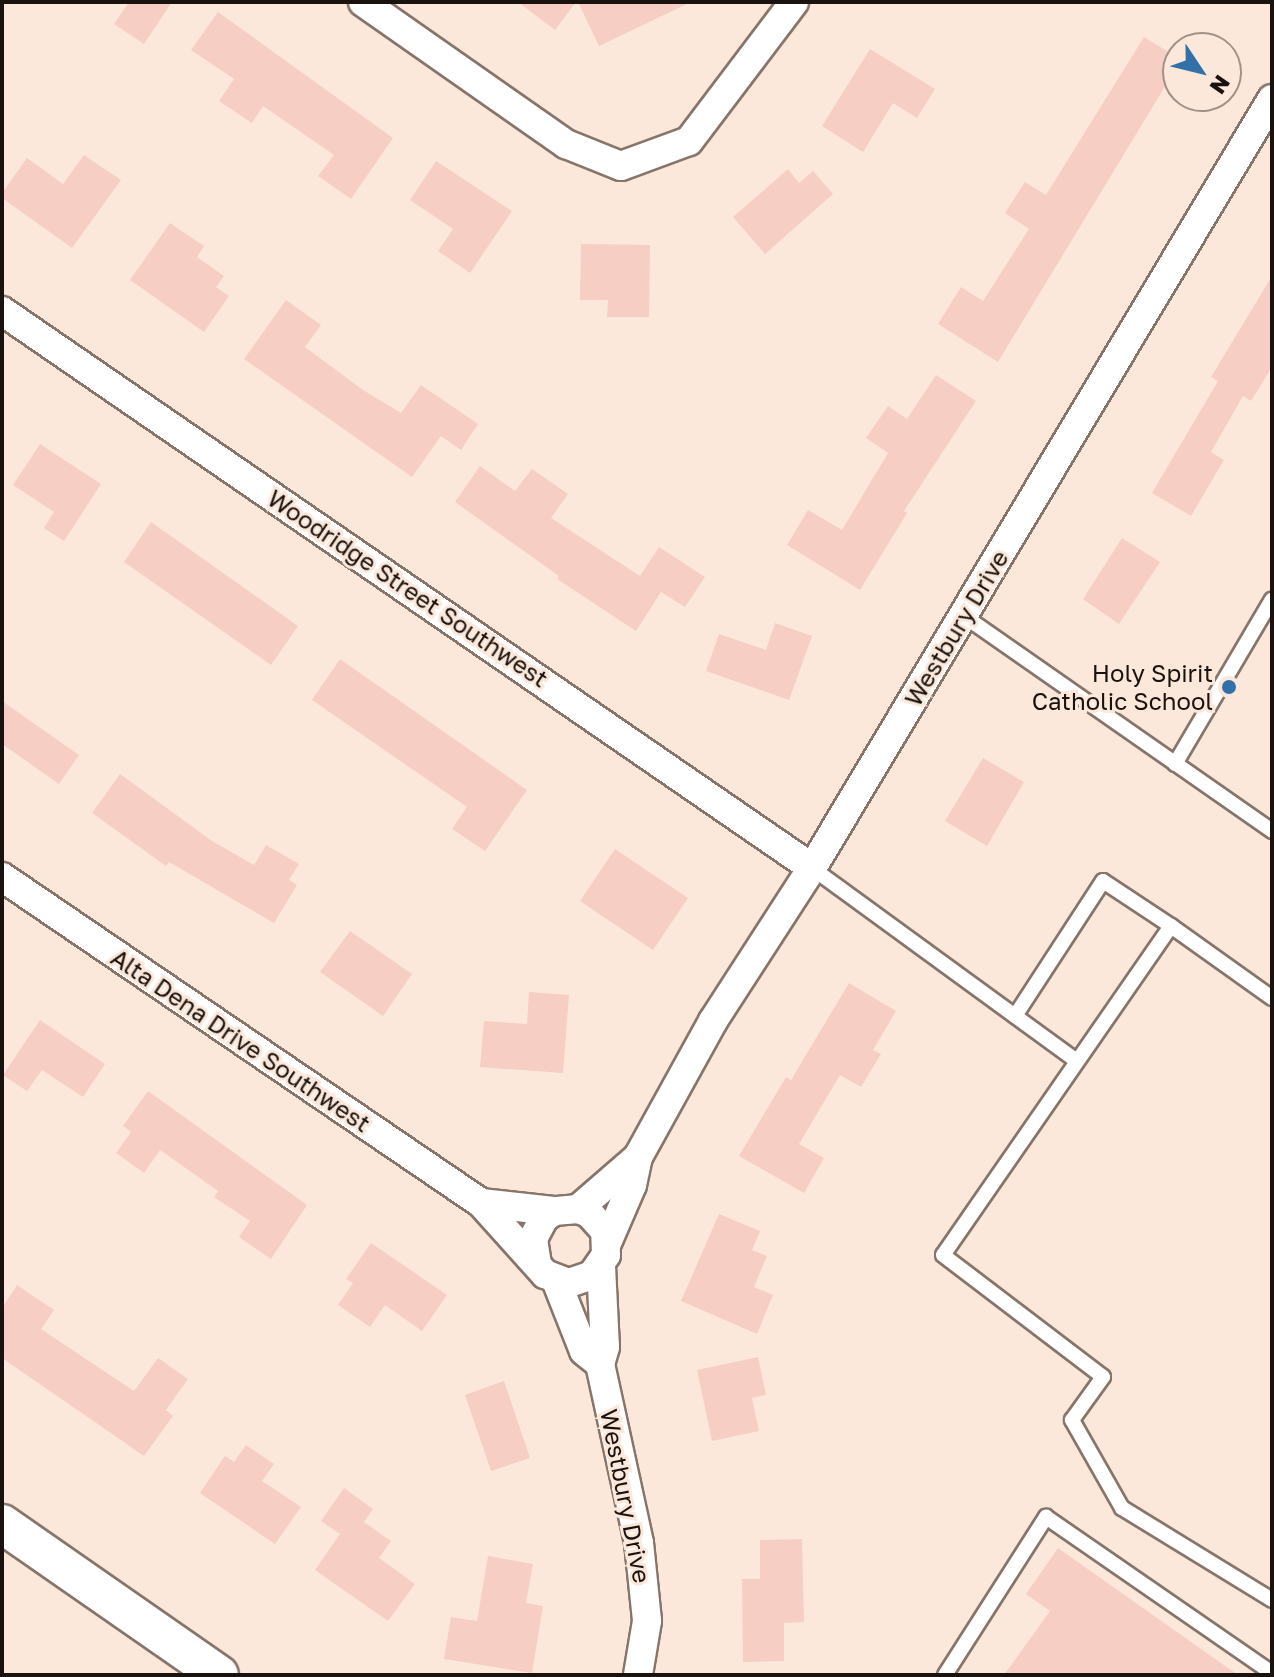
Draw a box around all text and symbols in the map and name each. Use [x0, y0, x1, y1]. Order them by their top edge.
north arrow [1162, 32, 1242, 112]
text: N [1205, 70, 1236, 99]
street label: Woodridge Street Southwest [262, 483, 554, 693]
street label: Westbury Drive [898, 545, 1014, 711]
place label: Holy Spirit Catholic School [1032, 659, 1213, 715]
marker: Holy Spirit Catholic School [1220, 678, 1238, 696]
street label: Alta Dena Drive Southwest [106, 942, 376, 1138]
street label: Westbury Drive [595, 1407, 657, 1585]

